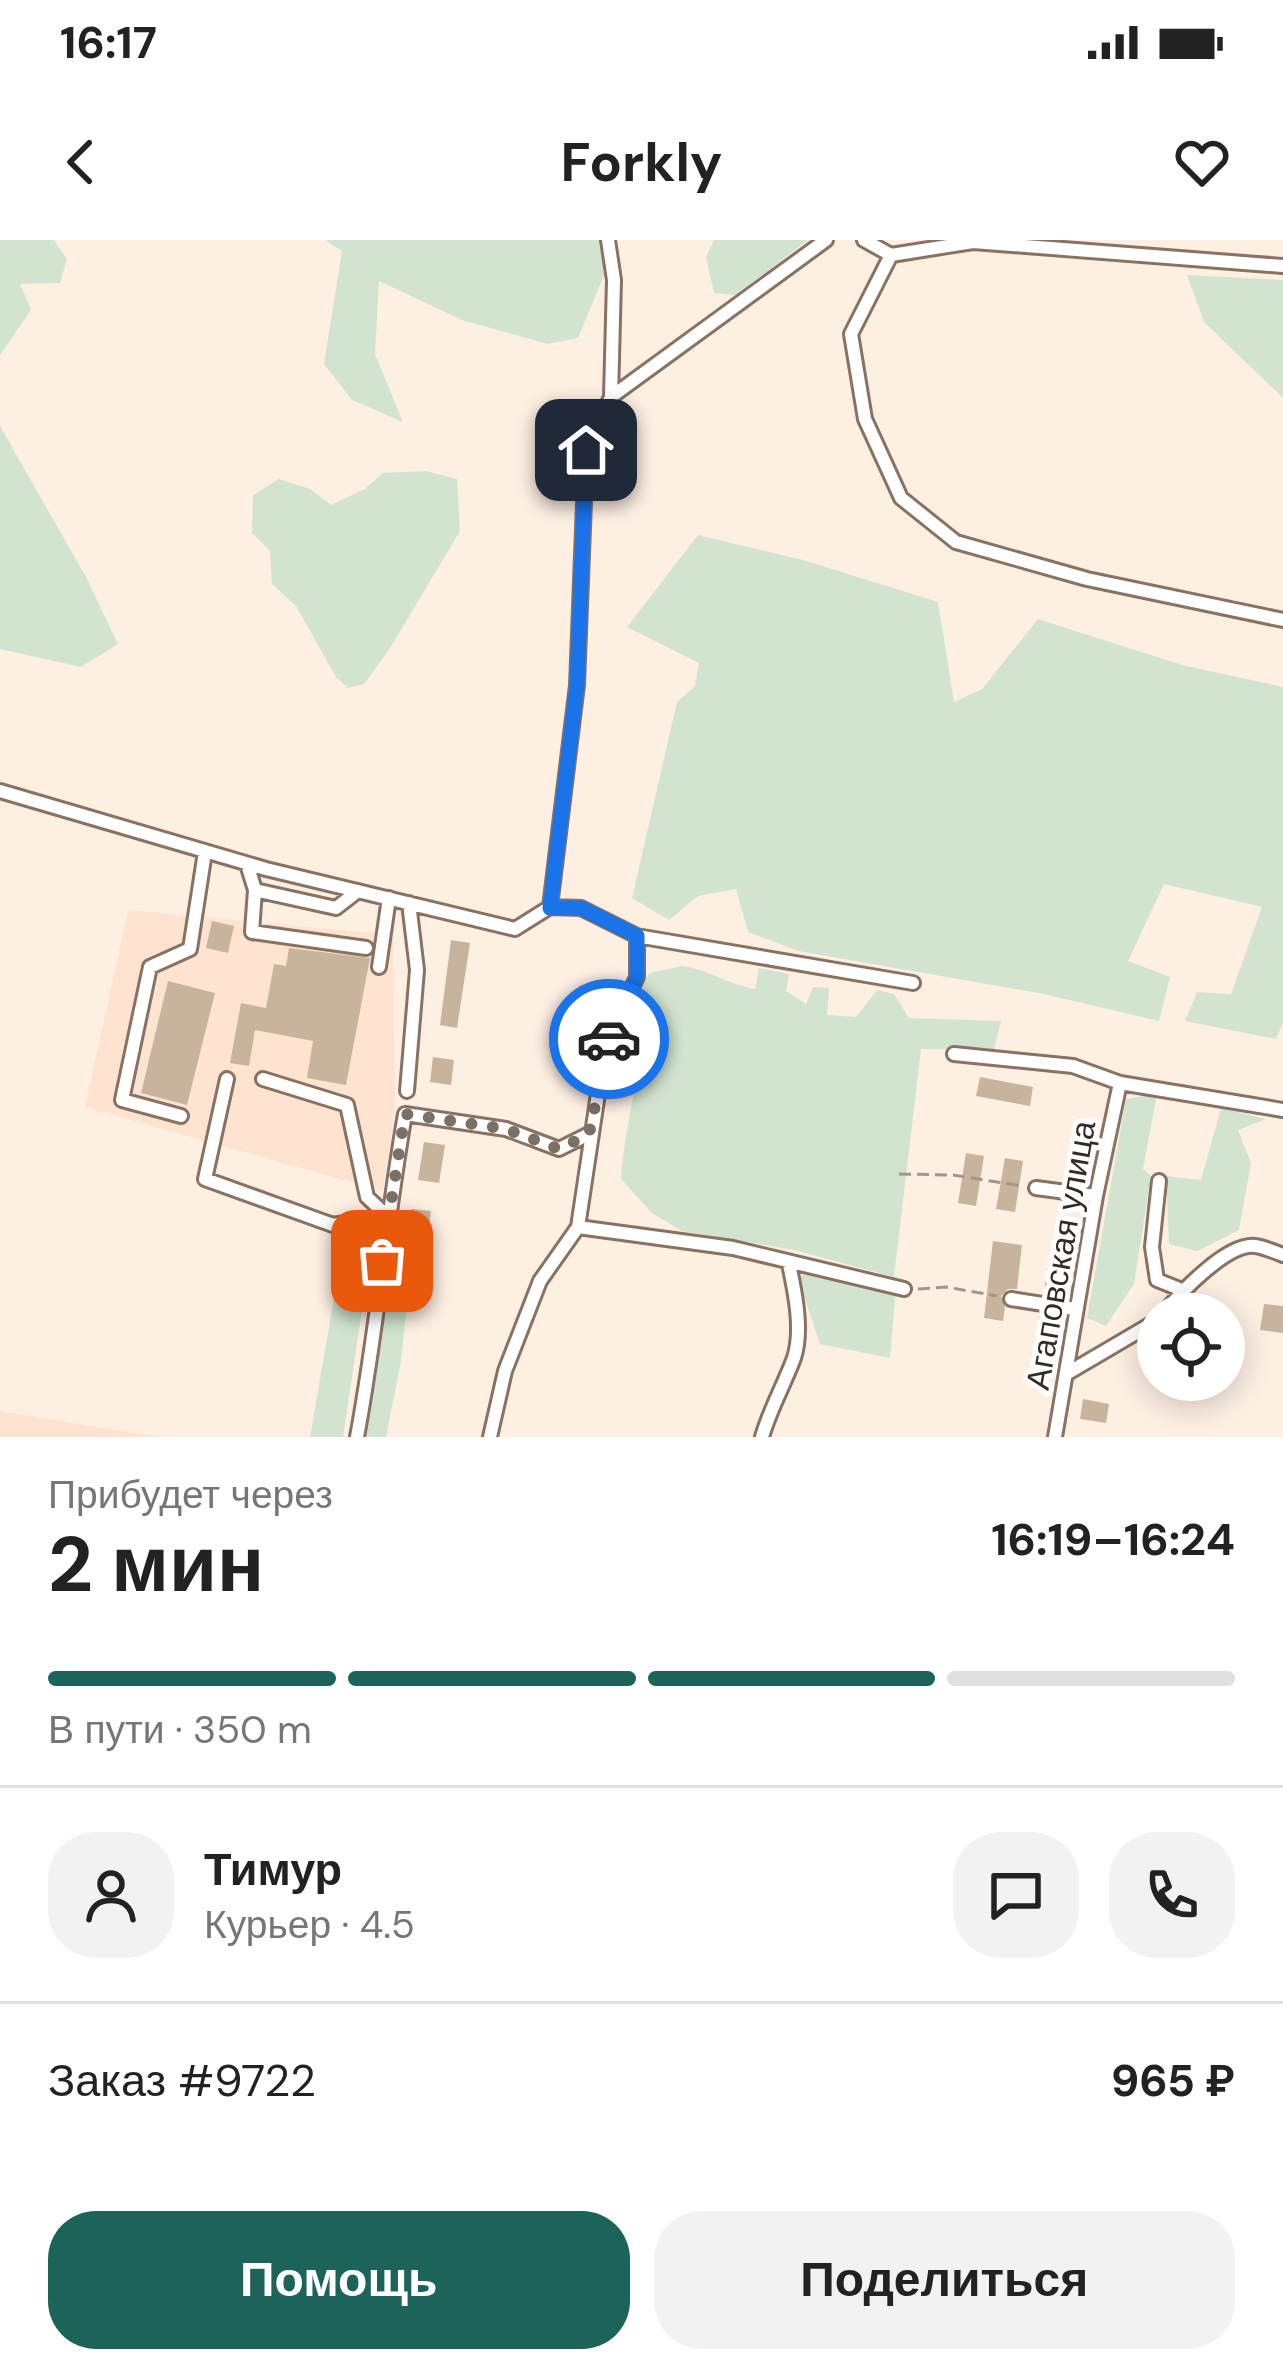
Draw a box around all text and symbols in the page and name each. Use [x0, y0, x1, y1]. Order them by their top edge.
text: 16:17 [60, 13, 157, 72]
text: Forkly [561, 127, 722, 198]
icon: back [48, 129, 114, 195]
icon: heart [1169, 129, 1235, 195]
pin [535, 399, 637, 501]
icon: home [553, 417, 619, 483]
courier [549, 979, 669, 1099]
icon: car [576, 1006, 642, 1072]
street label: Агаповская улица [1016, 1117, 1105, 1393]
pin [331, 1210, 433, 1312]
icon: bag [349, 1228, 415, 1294]
map controls [1137, 1293, 1245, 1401]
button: locate [1137, 1293, 1245, 1401]
text: Прибудет через [48, 1469, 333, 1520]
text: 16:19–16:24 [991, 1510, 1235, 1569]
text: 2 мин [48, 1514, 264, 1615]
text: В пути · 350 m [48, 1704, 312, 1755]
button: person [48, 1832, 174, 1958]
button: chat [953, 1832, 1079, 1958]
button: phone [1109, 1832, 1235, 1958]
text: Тимур [204, 1840, 342, 1899]
text: Курьер · 4.5 [204, 1899, 415, 1950]
text: Заказ #9722 [48, 2051, 316, 2110]
text: 965 ₽ [1111, 2051, 1235, 2110]
button: Помощь [48, 2211, 630, 2349]
button: Поделиться [654, 2211, 1235, 2349]

